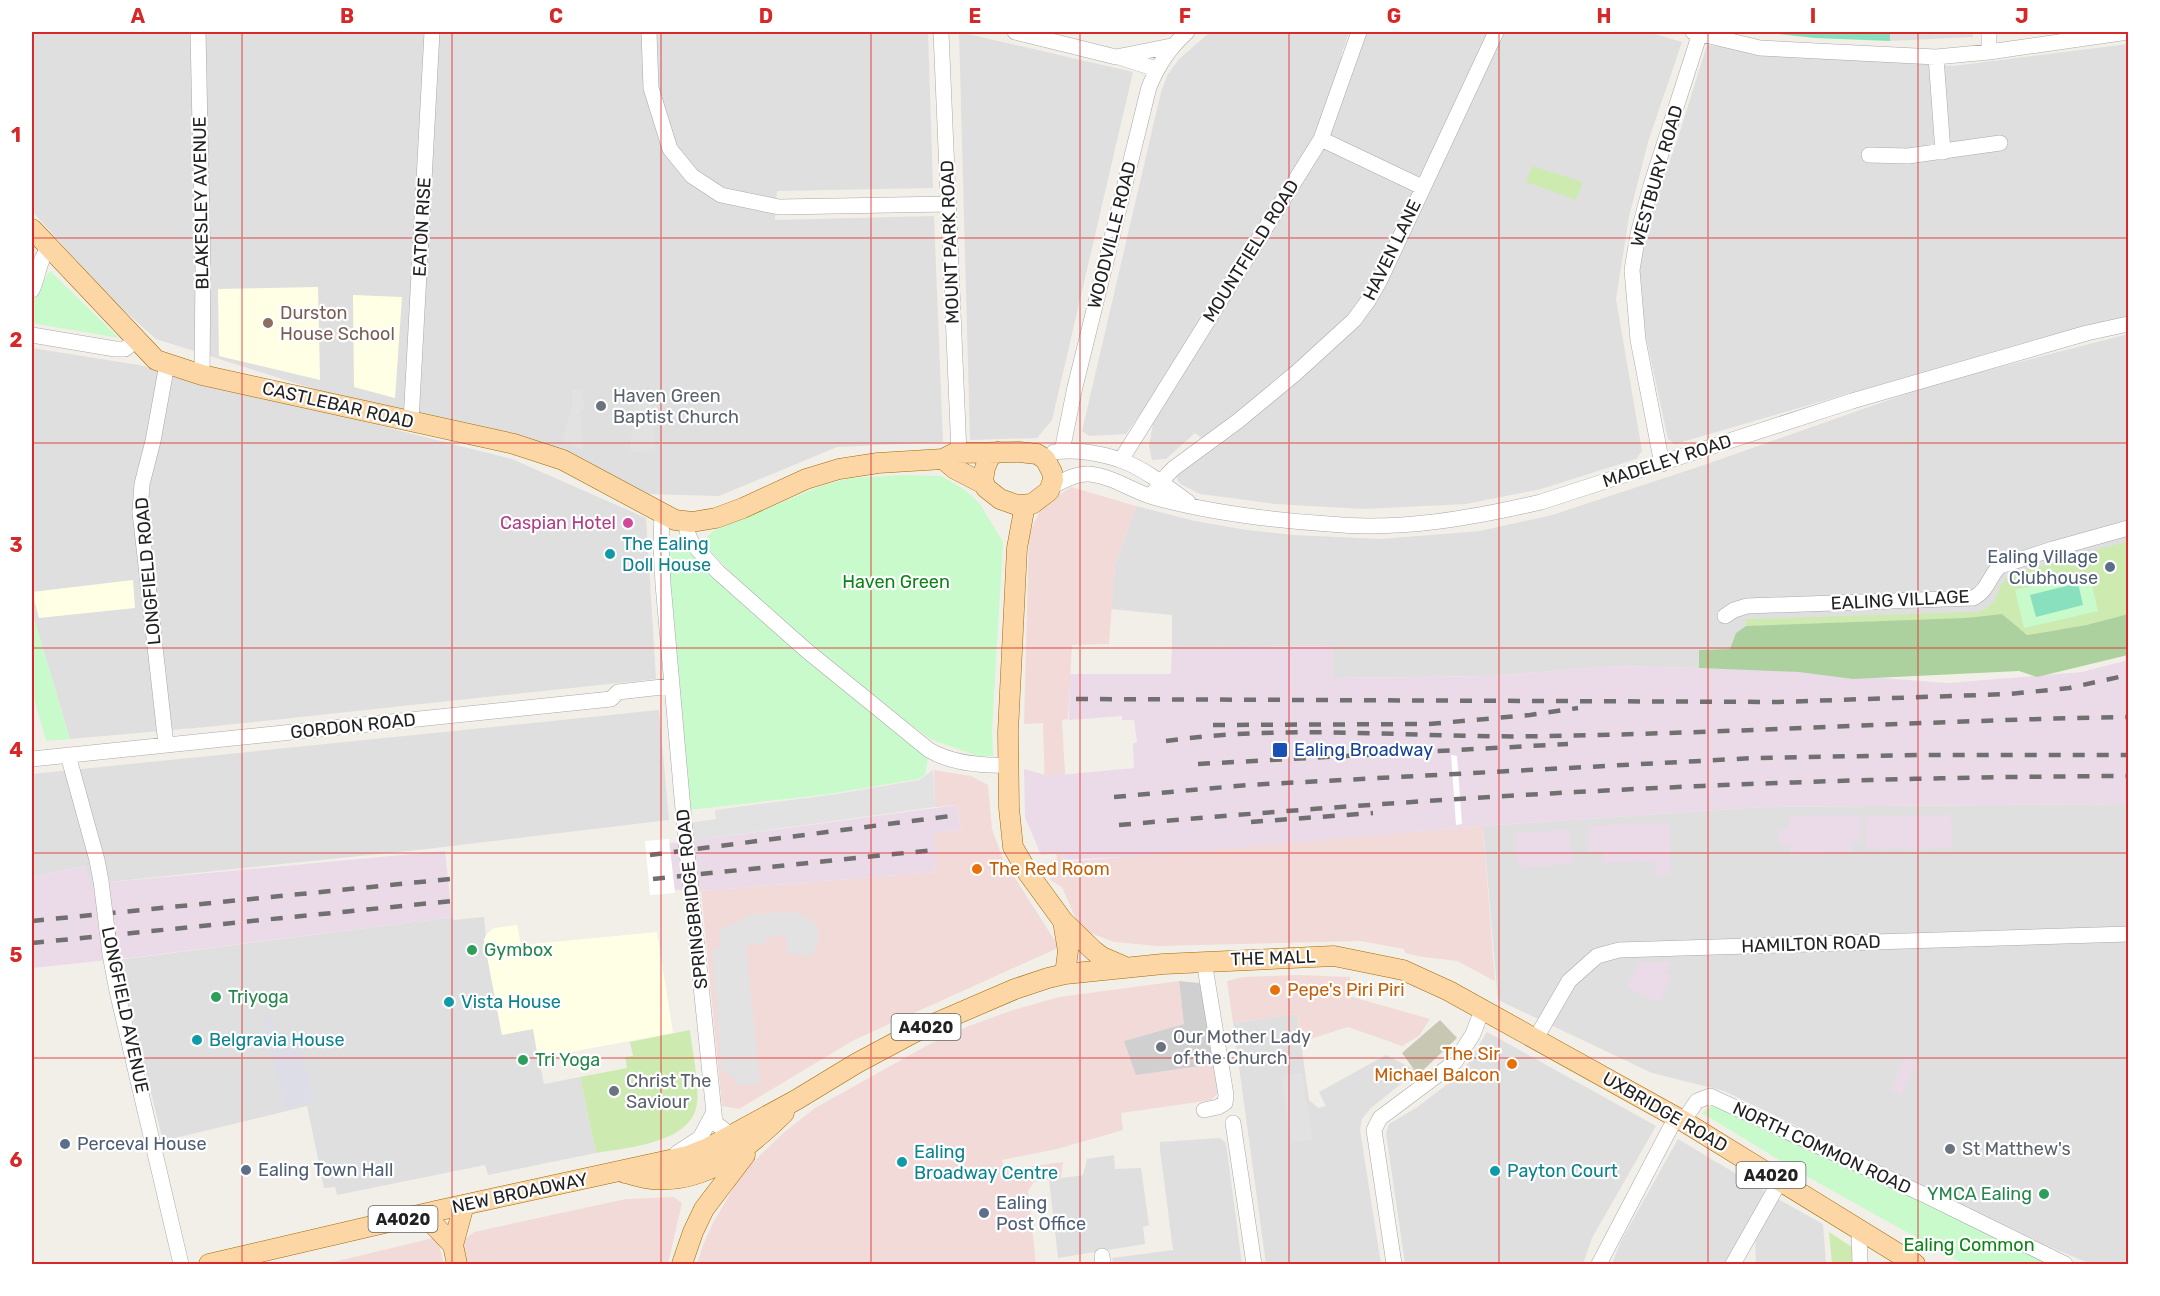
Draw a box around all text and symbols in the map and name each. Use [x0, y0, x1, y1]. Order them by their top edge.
text: A [131, 4, 146, 28]
text: B [340, 4, 354, 28]
text: C [549, 4, 563, 28]
text: D [759, 4, 773, 28]
text: E [969, 4, 981, 28]
text: F [1179, 4, 1191, 28]
text: G [1387, 4, 1401, 28]
text: H [1597, 4, 1611, 28]
text: I [1810, 4, 1816, 28]
text: J [2015, 4, 2029, 28]
street label: WESTBURY ROAD [1626, 103, 1688, 249]
street label: BLAKESLEY AVENUE [188, 116, 214, 290]
text: 1 [11, 123, 21, 147]
street label: WOODVILLE ROAD [1083, 159, 1141, 311]
street label: MOUNT PARK ROAD [936, 160, 964, 324]
street label: MOUNTFIELD ROAD [1198, 176, 1304, 326]
street label: EATON RISE [408, 177, 436, 277]
street label: HAVEN LANE [1358, 196, 1426, 304]
place label: Durston House School [280, 302, 395, 345]
marker: Durston House School [261, 316, 275, 330]
text: 2 [10, 328, 23, 352]
street label: CASTLEBAR ROAD [260, 377, 416, 433]
place label: Haven Green Baptist Church [613, 385, 739, 428]
marker: Haven Green Baptist Church [594, 399, 608, 413]
street label: MADELEY ROAD [1600, 430, 1734, 492]
street label: LONGFIELD ROAD [131, 496, 165, 646]
place label: Caspian Hotel [500, 512, 616, 534]
marker: Caspian Hotel [621, 516, 635, 530]
text: 3 [9, 533, 23, 557]
place label: The Ealing Doll House [622, 533, 711, 576]
place label: Ealing Village Clubhouse [1987, 546, 2098, 589]
marker: The Ealing Doll House [603, 547, 617, 561]
marker: Ealing Village Clubhouse [2103, 560, 2117, 574]
park label: Haven Green [842, 571, 950, 593]
street label: EALING VILLAGE [1830, 585, 1970, 615]
street label: GORDON ROAD [289, 708, 417, 744]
text: 4 [9, 738, 23, 762]
place label: Ealing Broadway [1294, 739, 1433, 761]
marker: Ealing Broadway [1271, 741, 1289, 759]
street label: SPRINGBRIDGE ROAD [672, 808, 712, 990]
place label: The Red Room [989, 858, 1110, 880]
marker: The Red Room [970, 862, 984, 876]
street label: LONGFIELD AVENUE [97, 925, 153, 1095]
street label: HAMILTON ROAD [1741, 931, 1881, 957]
place label: Gymbox [484, 939, 553, 961]
text: 5 [10, 943, 23, 967]
marker: Gymbox [465, 943, 479, 957]
street label: THE MALL [1230, 946, 1316, 970]
place label: Pepe's Piri Piri [1287, 979, 1405, 1001]
marker: Pepe's Piri Piri [1268, 983, 1282, 997]
place label: Triyoga [228, 986, 289, 1008]
marker: Triyoga [209, 990, 223, 1004]
place label: Vista House [461, 991, 561, 1013]
marker: Vista House [442, 995, 456, 1009]
road number: A4020 [892, 1014, 960, 1040]
place label: Our Mother Lady of the Church [1173, 1026, 1311, 1069]
place label: Belgravia House [209, 1029, 345, 1051]
marker: Belgravia House [190, 1033, 204, 1047]
marker: Our Mother Lady of the Church [1154, 1040, 1168, 1054]
place label: The Sir Michael Balcon [1374, 1043, 1500, 1086]
place label: Tri Yoga [535, 1049, 600, 1071]
marker: Tri Yoga [516, 1053, 530, 1067]
marker: The Sir Michael Balcon [1505, 1057, 1519, 1071]
street label: UXBRIDGE ROAD [1598, 1067, 1732, 1157]
place label: Christ The Saviour [626, 1070, 711, 1113]
marker: Christ The Saviour [607, 1084, 621, 1098]
street label: NORTH COMMON ROAD [1729, 1097, 1915, 1199]
place label: Perceval House [77, 1133, 206, 1155]
marker: Perceval House [58, 1137, 72, 1151]
place label: St Matthew's [1962, 1138, 2071, 1160]
place label: Ealing Broadway Centre [914, 1141, 1058, 1184]
marker: St Matthew's [1943, 1142, 1957, 1156]
text: 6 [9, 1148, 23, 1172]
marker: Ealing Broadway Centre [895, 1155, 909, 1169]
place label: Ealing Town Hall [258, 1159, 393, 1181]
place label: Payton Court [1507, 1160, 1618, 1182]
road number: A4020 [1736, 1162, 1806, 1188]
marker: Ealing Town Hall [239, 1163, 253, 1177]
marker: Payton Court [1488, 1164, 1502, 1178]
street label: NEW BROADWAY [450, 1168, 590, 1218]
place label: YMCA Ealing [1927, 1183, 2032, 1205]
marker: YMCA Ealing [2037, 1187, 2051, 1201]
place label: Ealing Post Office [996, 1192, 1086, 1235]
road number: A4020 [368, 1206, 438, 1232]
marker: Ealing Post Office [977, 1206, 991, 1220]
park label: Ealing Common [1903, 1234, 2035, 1256]

